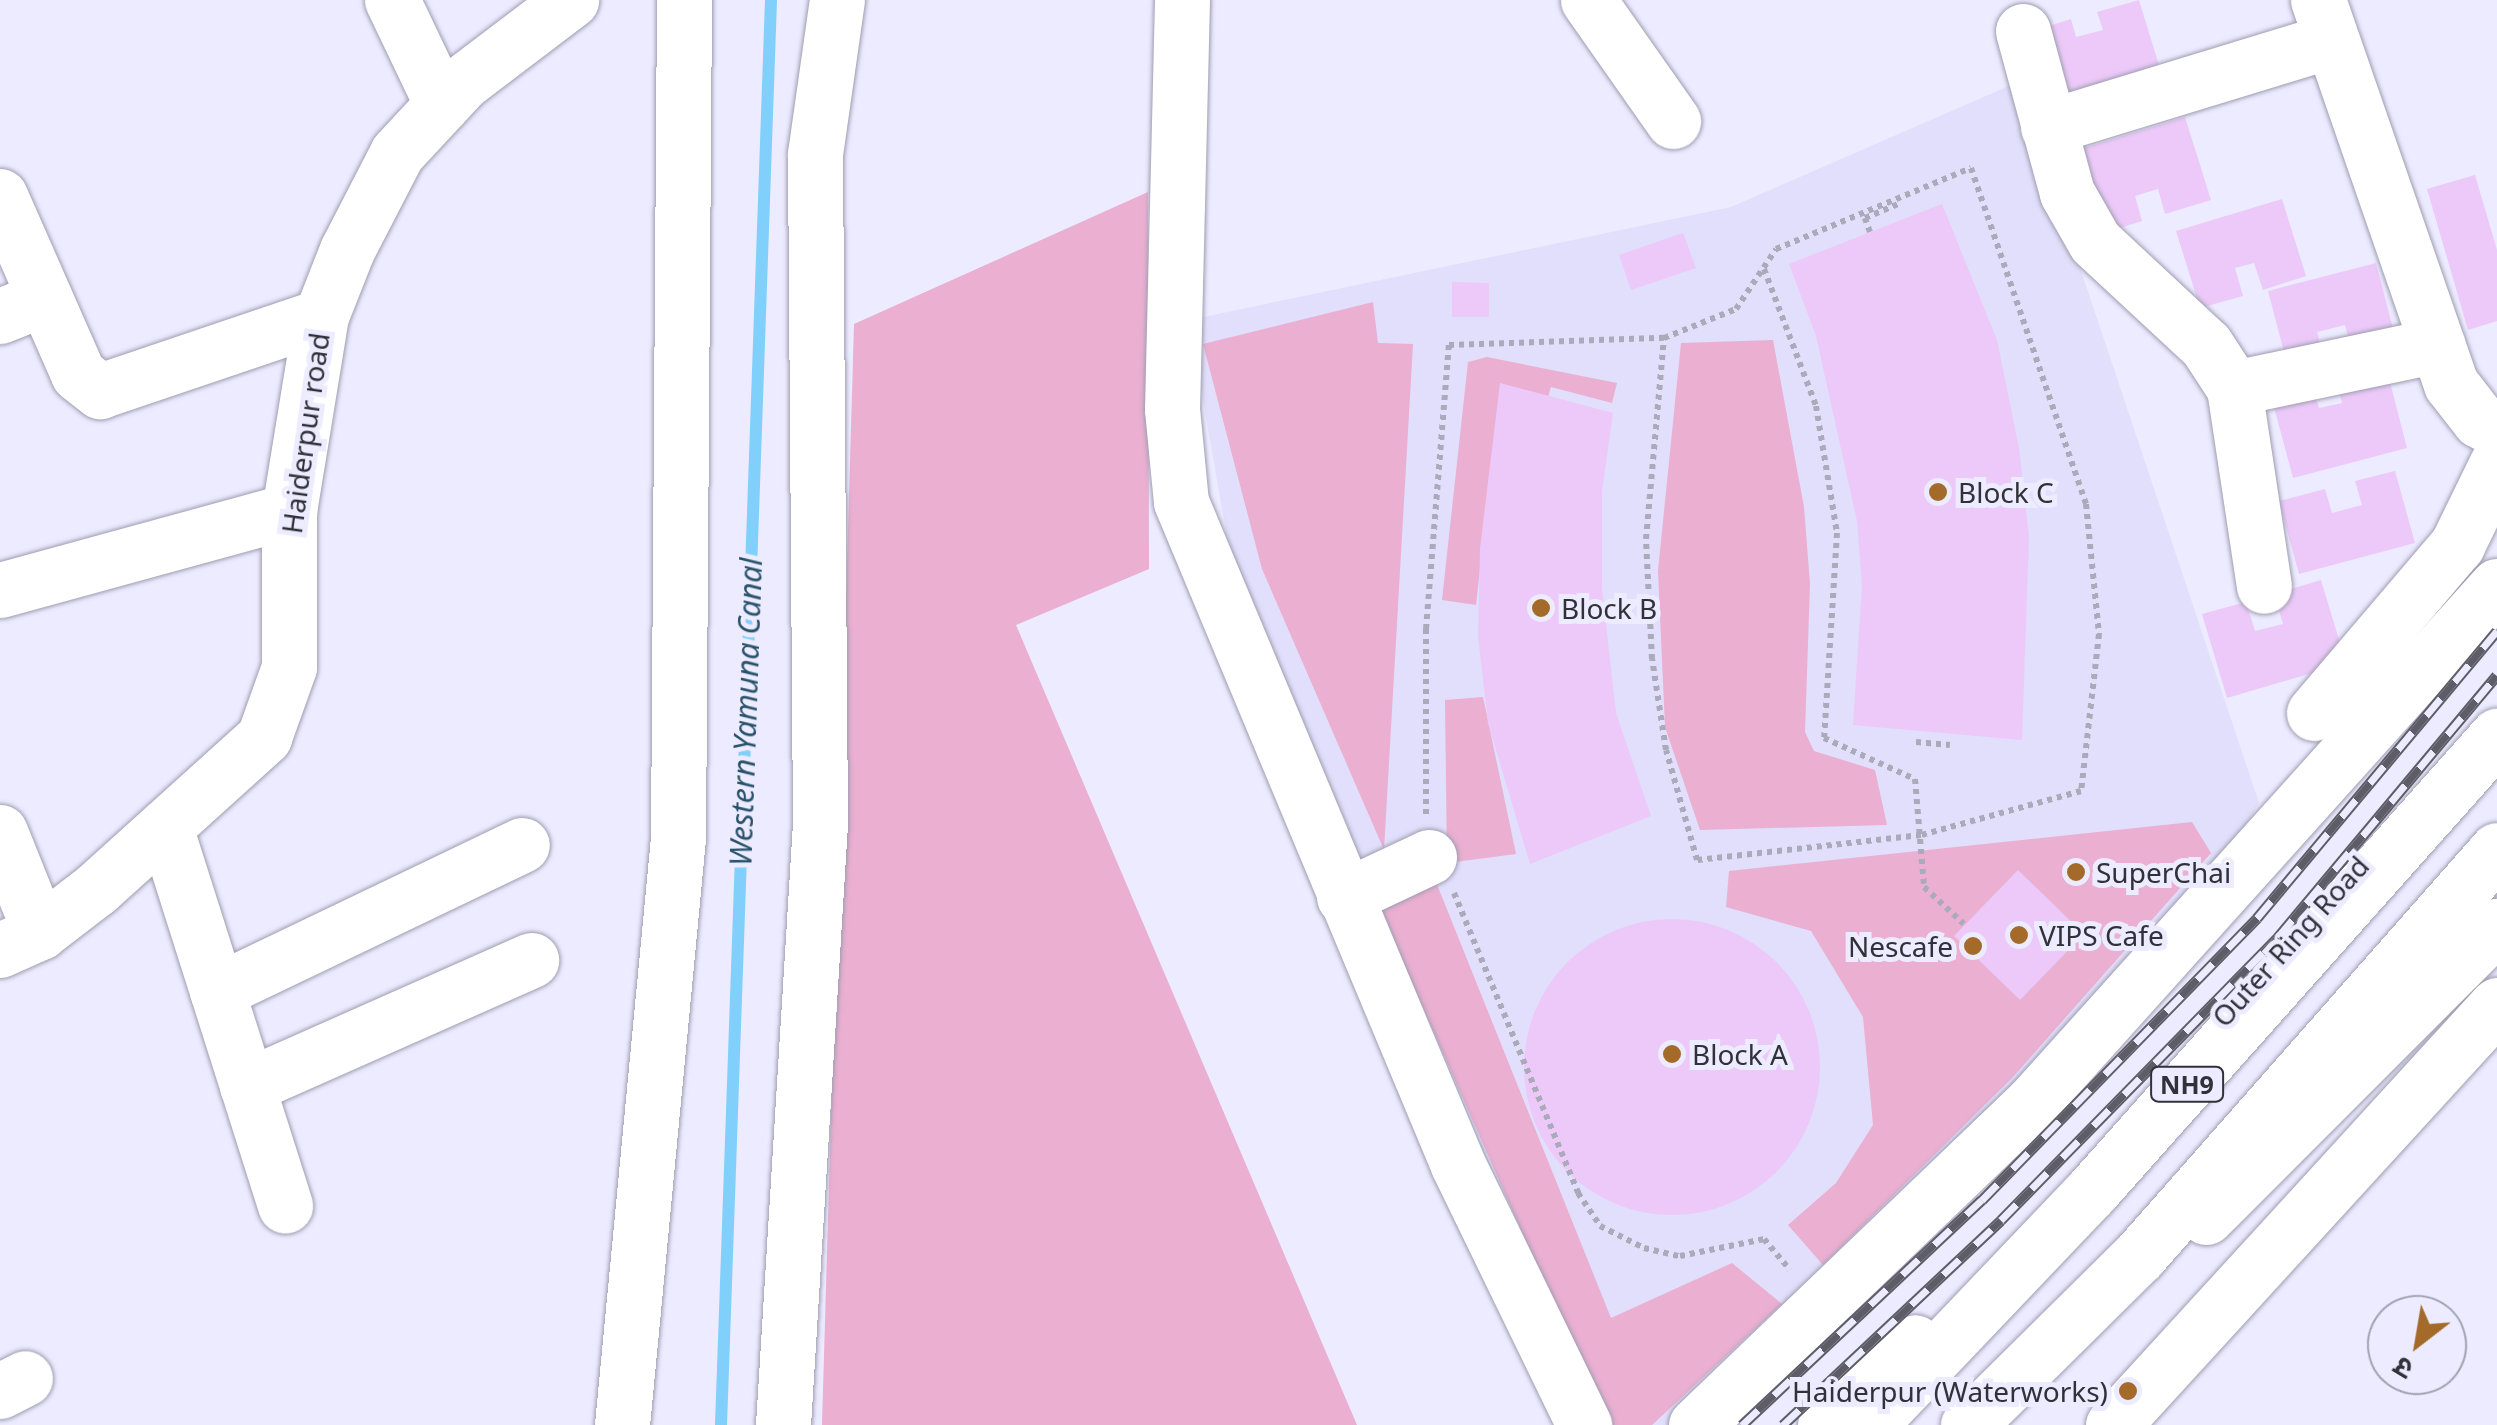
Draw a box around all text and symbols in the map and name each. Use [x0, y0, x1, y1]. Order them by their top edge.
street label: Haiderpur road [274, 330, 336, 536]
place label: Block C [1958, 475, 2054, 509]
marker: Block C [1927, 481, 1949, 503]
water label: Western Yamuna Canal [723, 557, 769, 867]
place label: Block B [1561, 591, 1657, 625]
marker: Block B [1530, 597, 1552, 619]
street label: Outer Ring Road [2205, 849, 2375, 1033]
place label: SuperChai [2096, 855, 2231, 889]
marker: SuperChai [2065, 861, 2087, 883]
place label: VIPS Cafe [2039, 918, 2164, 952]
marker: VIPS Cafe [2008, 924, 2030, 946]
place label: Nescafe [1848, 929, 1953, 963]
marker: Nescafe [1962, 935, 1984, 957]
place label: Block A [1692, 1037, 1788, 1071]
marker: Block A [1661, 1043, 1683, 1065]
road number: NH9 [2150, 1064, 2224, 1104]
north arrow [2367, 1295, 2467, 1395]
text: उ [2386, 1348, 2419, 1390]
place label: Haiderpur (Waterworks) [1792, 1374, 2108, 1408]
marker: Haiderpur (Waterworks) [2117, 1380, 2139, 1402]

